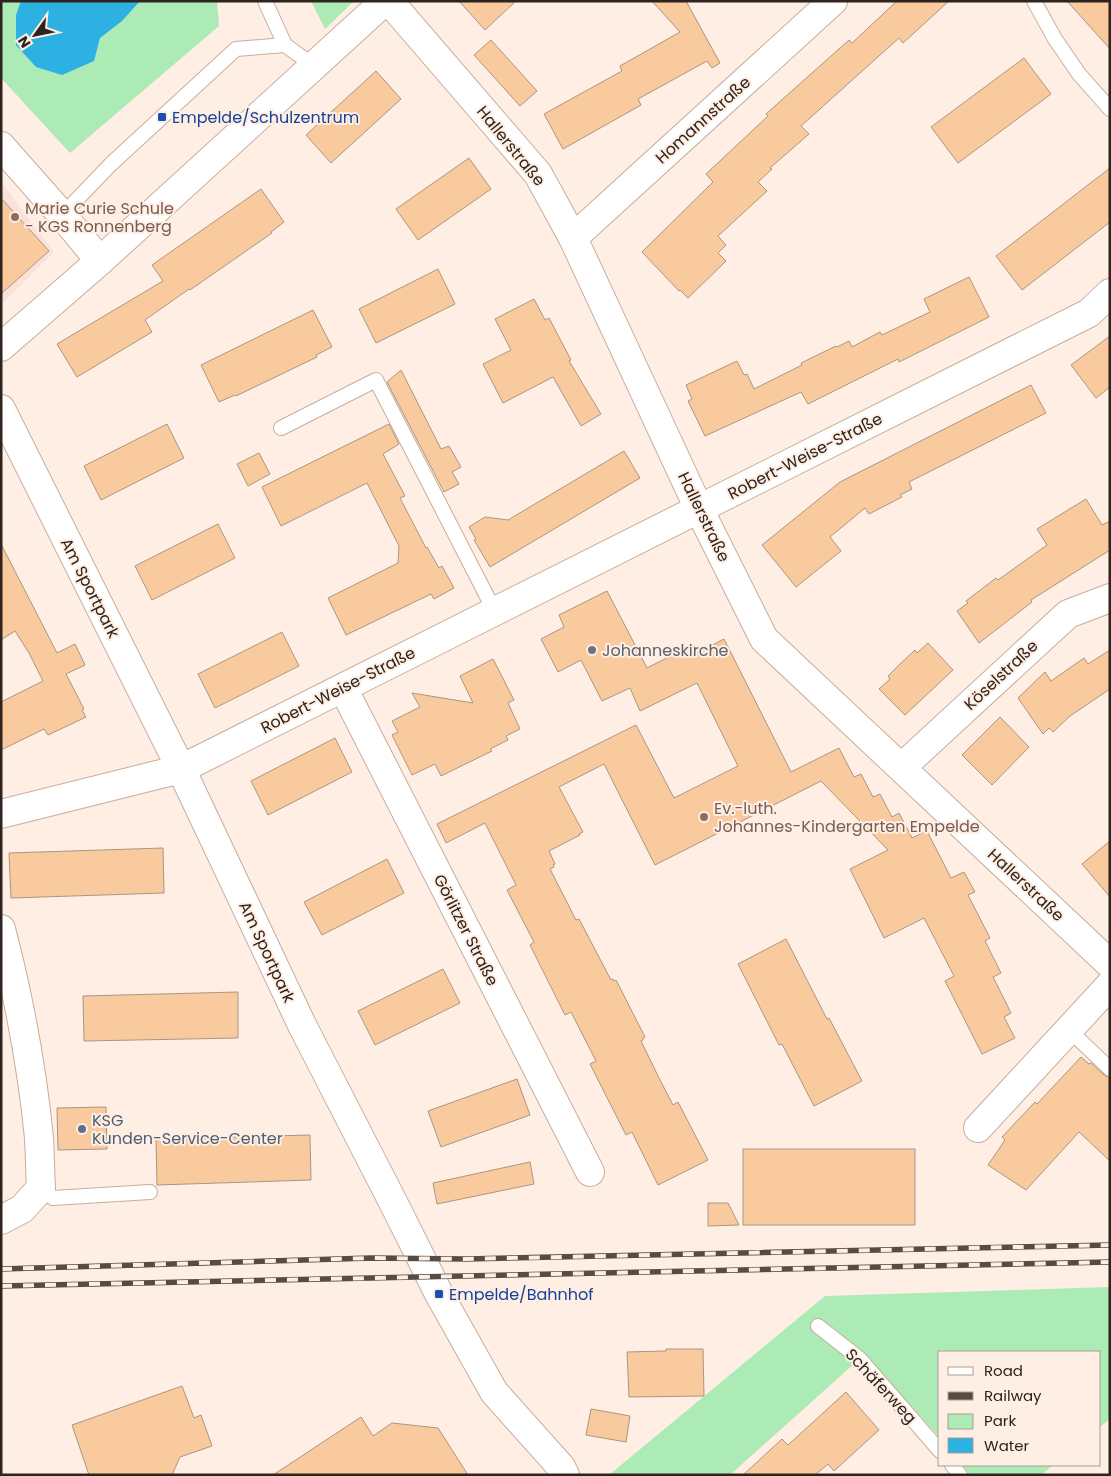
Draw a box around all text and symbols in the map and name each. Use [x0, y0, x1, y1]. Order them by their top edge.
north arrow [10, 10, 60, 60]
text: N [13, 32, 35, 52]
street label: Homannstraße [650, 71, 756, 169]
street label: Hallerstraße [471, 101, 551, 191]
place label: Empelde/Schulzentrum [172, 106, 359, 129]
marker: Empelde/Schulzentrum [156, 111, 168, 123]
place label: Marie Curie Schule - KGS Ronnenberg [25, 197, 174, 238]
marker: Marie Curie Schule - KGS Ronnenberg [9, 211, 21, 223]
street label: Robert-Weise-Straße [724, 407, 886, 505]
street label: Hallerstraße [672, 468, 736, 566]
street label: Am Sportpark [55, 534, 125, 643]
street label: Köselstraße [959, 635, 1043, 715]
place label: Johanneskirche [602, 639, 729, 662]
street label: Robert-Weise-Straße [257, 641, 419, 739]
marker: Johanneskirche [586, 644, 598, 656]
place label: Ev.-luth. Johannes-Kindergarten Empelde [714, 797, 980, 838]
marker: Ev.-luth. Johannes-Kindergarten Empelde [698, 811, 710, 823]
street label: Hallerstraße [983, 843, 1070, 927]
street label: Görlitzer Straße [428, 870, 504, 990]
street label: Am Sportpark [233, 897, 301, 1007]
place label: KSG Kunden-Service-Center [92, 1109, 283, 1150]
marker: KSG Kunden-Service-Center [76, 1123, 88, 1135]
place label: Empelde/Bahnhof [449, 1283, 594, 1306]
marker: Empelde/Bahnhof [433, 1288, 445, 1300]
street label: Schäferweg [840, 1343, 922, 1429]
legend [938, 1351, 1101, 1466]
text: Road [984, 1360, 1023, 1381]
text: Railway [984, 1385, 1042, 1406]
text: Park [984, 1410, 1016, 1431]
text: Water [984, 1435, 1030, 1456]

